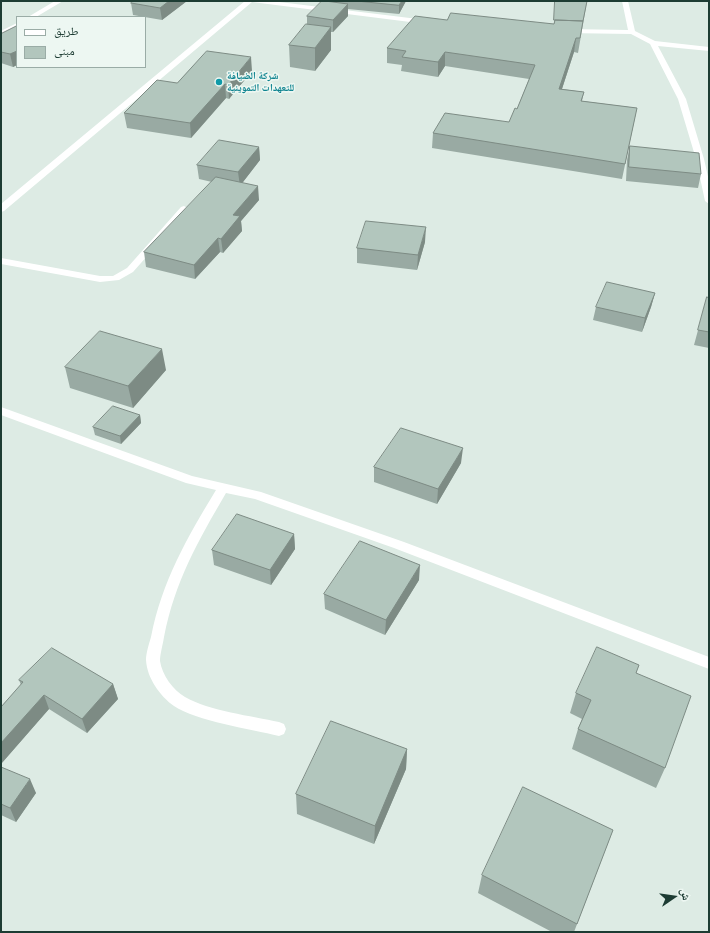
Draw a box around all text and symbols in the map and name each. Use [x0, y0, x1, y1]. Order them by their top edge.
legend [16, 16, 146, 68]
text: طريق [54, 22, 79, 39]
text: مبنى [54, 42, 75, 59]
place label: شركة الضيافة للتعهدات التموينية [227, 70, 294, 94]
marker: شركة الضيافة للتعهدات التموينية [214, 77, 224, 87]
north arrow [654, 877, 694, 917]
text: ش [678, 887, 695, 902]

